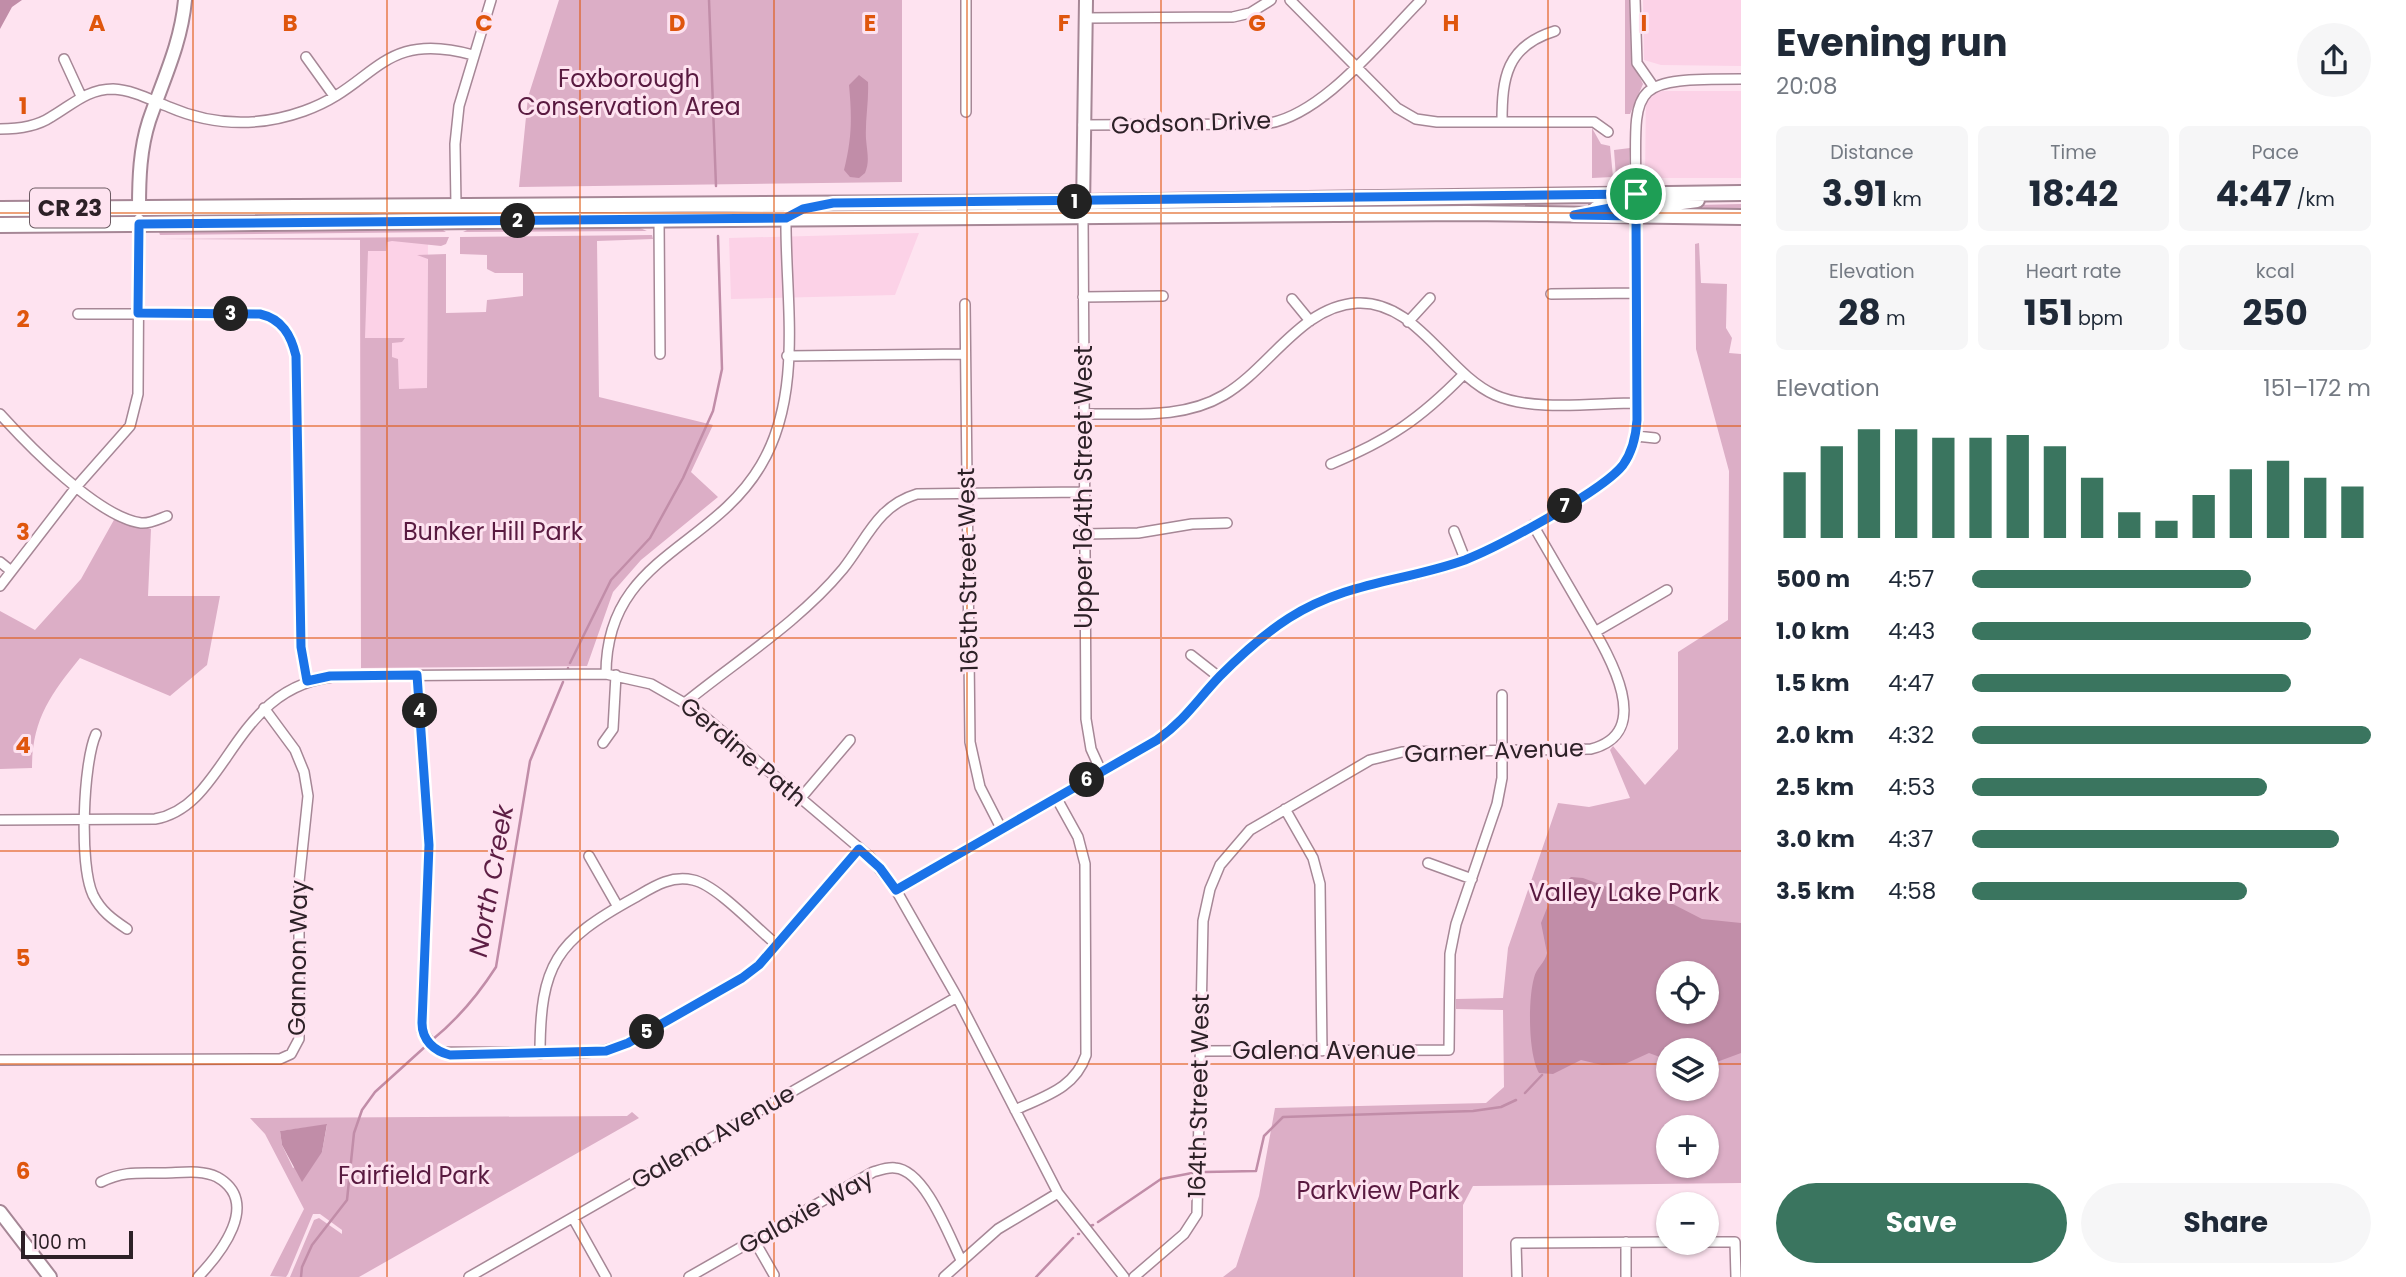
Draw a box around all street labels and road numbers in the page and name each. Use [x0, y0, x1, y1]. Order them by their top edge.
street label: Godson Drive [1110, 103, 1272, 142]
road number: CR 23 [30, 188, 110, 228]
street label: Upper 164th Street West [1067, 345, 1100, 629]
street label: 165th Street West [949, 467, 986, 673]
street label: Gerdine Path [673, 689, 813, 814]
street label: Garner Avenue [1404, 731, 1584, 770]
street label: Gannon Way [280, 879, 315, 1036]
street label: 164th Street West [1180, 993, 1217, 1199]
street label: Galena Avenue [1232, 1034, 1416, 1067]
street label: Galena Avenue [625, 1076, 801, 1197]
street label: Galaxie Way [733, 1161, 879, 1262]

